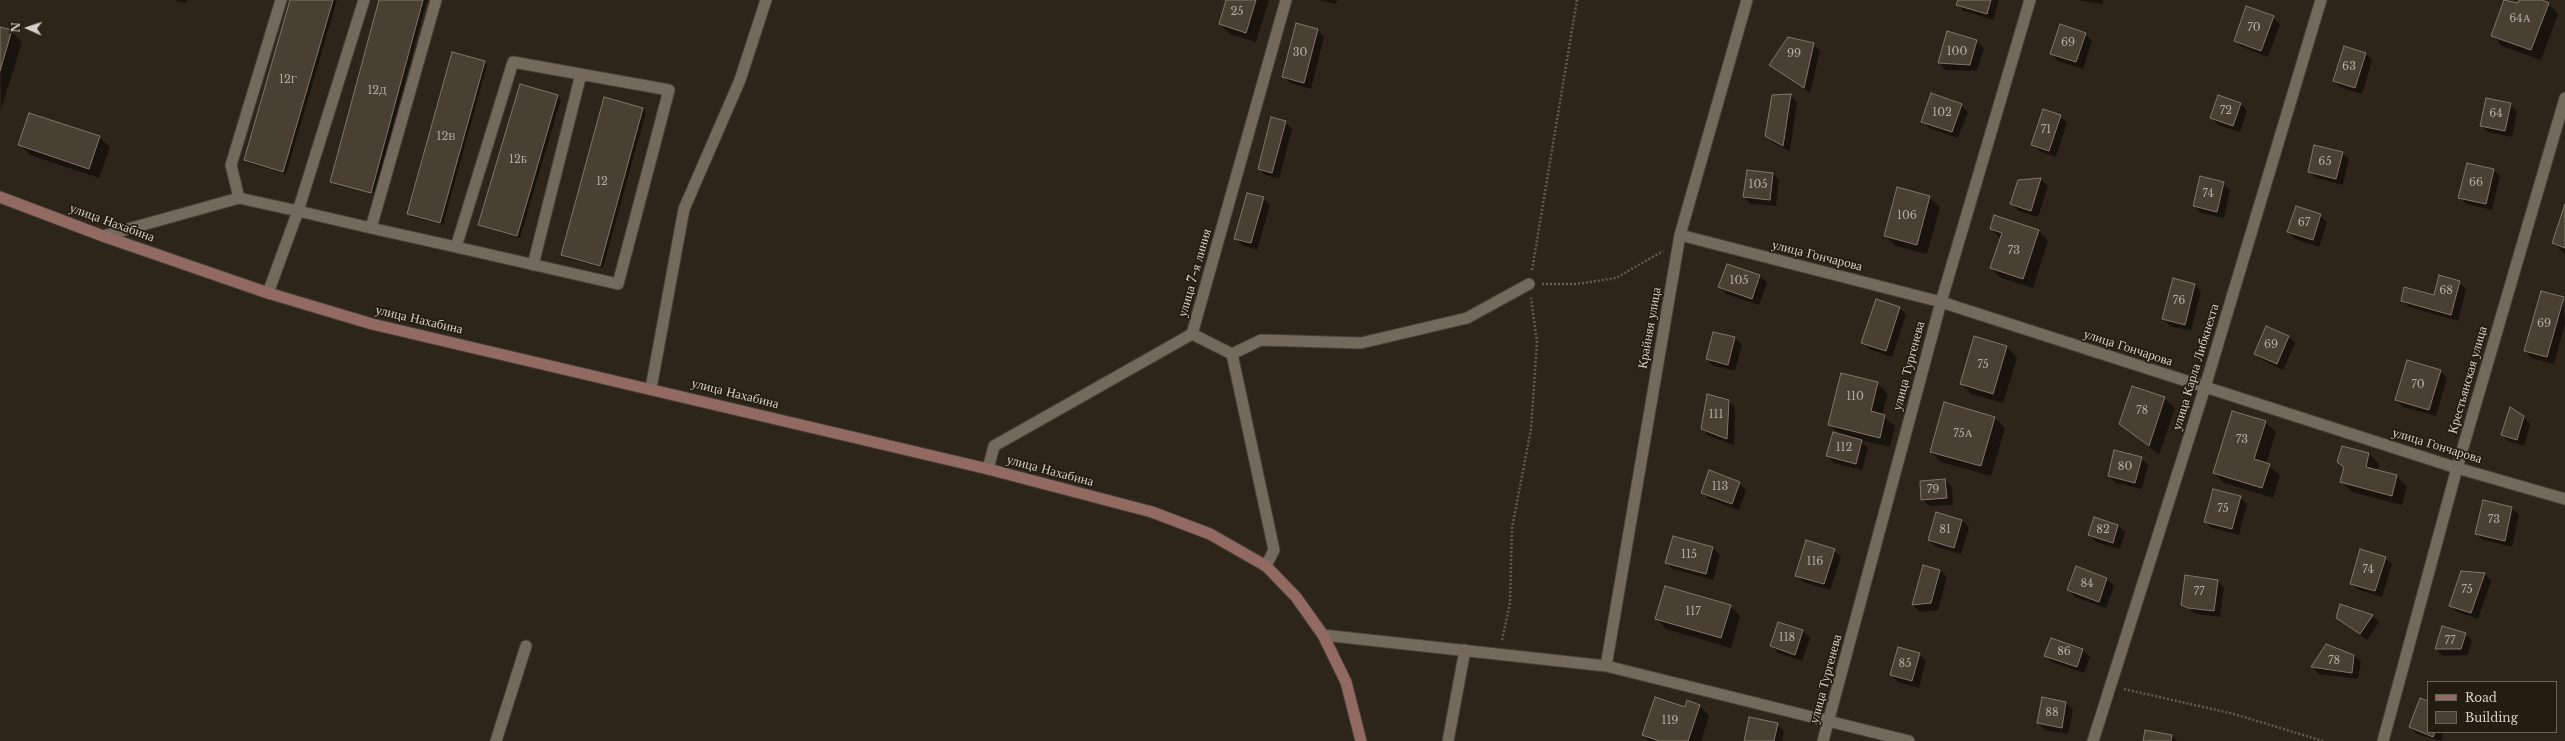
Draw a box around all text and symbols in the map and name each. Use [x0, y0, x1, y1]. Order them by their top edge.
house number: 25 [1230, 5, 1244, 19]
north arrow [8, 8, 48, 48]
house number: 64А [2509, 12, 2531, 26]
house number: 70 [2247, 21, 2261, 35]
text: N [9, 22, 23, 33]
house number: 69 [2061, 36, 2075, 50]
house number: 100 [1947, 45, 1967, 59]
house number: 30 [1293, 46, 1307, 60]
house number: 99 [1787, 47, 1801, 61]
house number: 63 [2342, 60, 2356, 74]
house number: 12Г [279, 73, 297, 87]
house number: 12Д [367, 84, 387, 98]
house number: 72 [2220, 104, 2232, 118]
house number: 102 [1932, 106, 1952, 120]
house number: 64 [2489, 107, 2503, 121]
house number: 71 [2041, 123, 2051, 137]
house number: 12В [436, 130, 456, 144]
house number: 12Б [509, 153, 527, 167]
house number: 65 [2318, 155, 2332, 169]
house number: 12 [596, 175, 608, 189]
house number: 66 [2469, 176, 2483, 190]
house number: 105 [1748, 178, 1768, 192]
house number: 74 [2202, 187, 2214, 201]
street label: улица Нахабина [67, 200, 157, 246]
house number: 106 [1897, 209, 1917, 223]
house number: 67 [2298, 216, 2310, 230]
street label: улица 7-я линия [1175, 227, 1215, 319]
street label: улица Гончарова [1770, 237, 1864, 275]
house number: 73 [2008, 244, 2020, 258]
house number: 105 [1729, 274, 1749, 288]
house number: 68 [2439, 284, 2453, 298]
street label: Крайняя улица [1635, 286, 1665, 370]
house number: 76 [2173, 294, 2185, 308]
street label: улица Нахабина [374, 302, 464, 338]
street label: улица Карла Либкнехта [2169, 302, 2223, 432]
house number: 69 [2537, 317, 2551, 331]
street label: улица Тургенева [1890, 320, 1928, 412]
street label: Крестьянская улица [2445, 324, 2491, 436]
street label: улица Гончарова [2082, 326, 2174, 370]
house number: 69 [2264, 338, 2278, 352]
house number: 75 [1977, 358, 1989, 372]
street label: улица Нахабина [690, 376, 780, 412]
house number: 70 [2411, 378, 2425, 392]
house number: 110 [1846, 390, 1864, 404]
house number: 78 [2136, 404, 2148, 418]
house number: 111 [1709, 408, 1723, 422]
street label: улица Гончарова [2390, 425, 2484, 467]
house number: 75А [1953, 427, 1973, 441]
house number: 73 [2236, 433, 2248, 447]
house number: 112 [1836, 441, 1852, 455]
street label: улица Нахабина [1005, 452, 1095, 490]
house number: 80 [2118, 460, 2132, 474]
house number: 113 [1712, 480, 1728, 494]
house number: 79 [1927, 483, 1939, 497]
house number: 75 [2217, 502, 2229, 516]
house number: 73 [2488, 513, 2500, 527]
house number: 81 [1939, 523, 1951, 537]
house number: 82 [2096, 523, 2110, 537]
house number: 115 [1681, 548, 1697, 562]
house number: 116 [1807, 555, 1823, 569]
house number: 74 [2362, 563, 2374, 577]
house number: 84 [2080, 577, 2094, 591]
house number: 75 [2461, 583, 2473, 597]
house number: 77 [2193, 585, 2205, 599]
house number: 117 [1685, 605, 1701, 619]
house number: 118 [1779, 631, 1795, 645]
street label: улица Тургенева [1807, 633, 1845, 725]
house number: 77 [2444, 634, 2456, 648]
house number: 86 [2057, 645, 2071, 659]
house number: 78 [2328, 654, 2340, 668]
house number: 85 [1899, 657, 1911, 671]
legend [2427, 681, 2557, 733]
text: Road [2465, 690, 2497, 705]
house number: 88 [2045, 706, 2059, 720]
text: Building [2465, 710, 2518, 725]
house number: 119 [1662, 714, 1678, 728]

